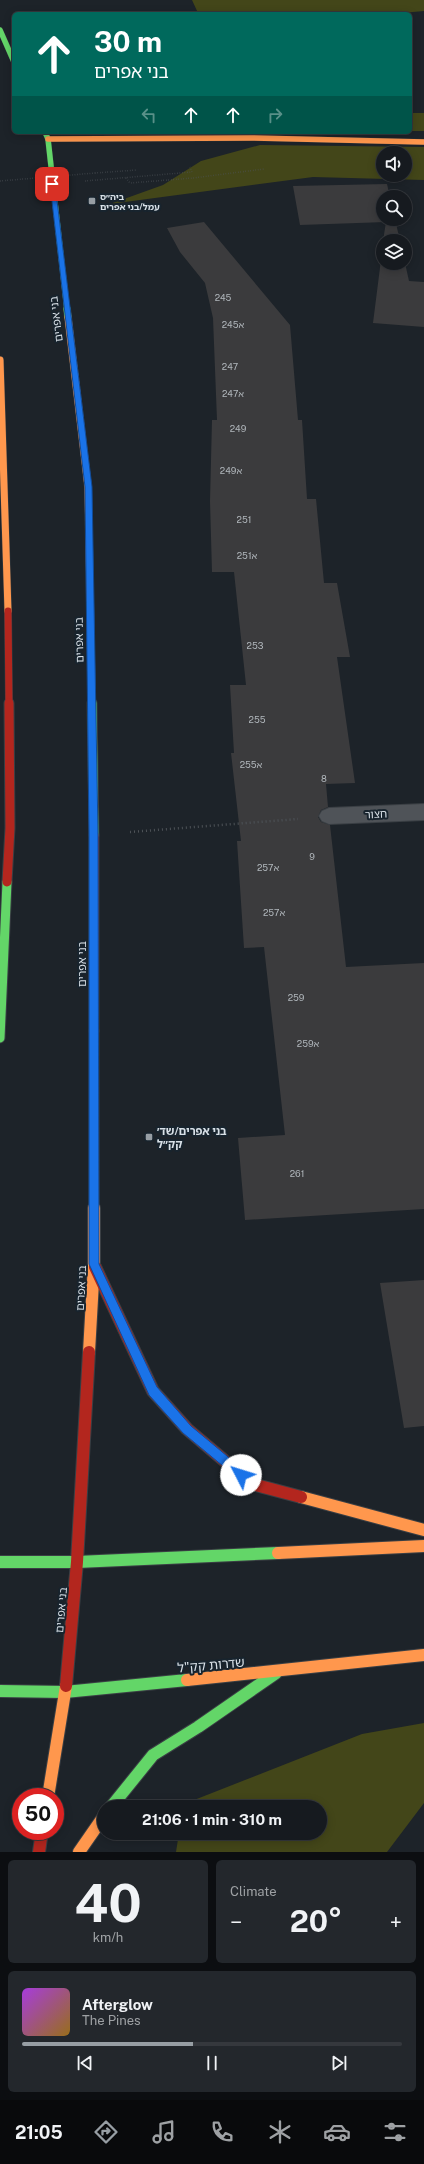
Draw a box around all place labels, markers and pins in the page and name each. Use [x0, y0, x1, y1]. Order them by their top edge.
pin [35, 167, 69, 201]
place label: ביה״ס עמל/בני אפרים [100, 191, 160, 212]
marker: ביה״ס עמל/בני אפרים [87, 196, 97, 206]
place label: בני אפרים/שד׳ קק״ל [157, 1125, 227, 1150]
marker: בני אפרים/שד׳ קק״ל [144, 1132, 154, 1142]

